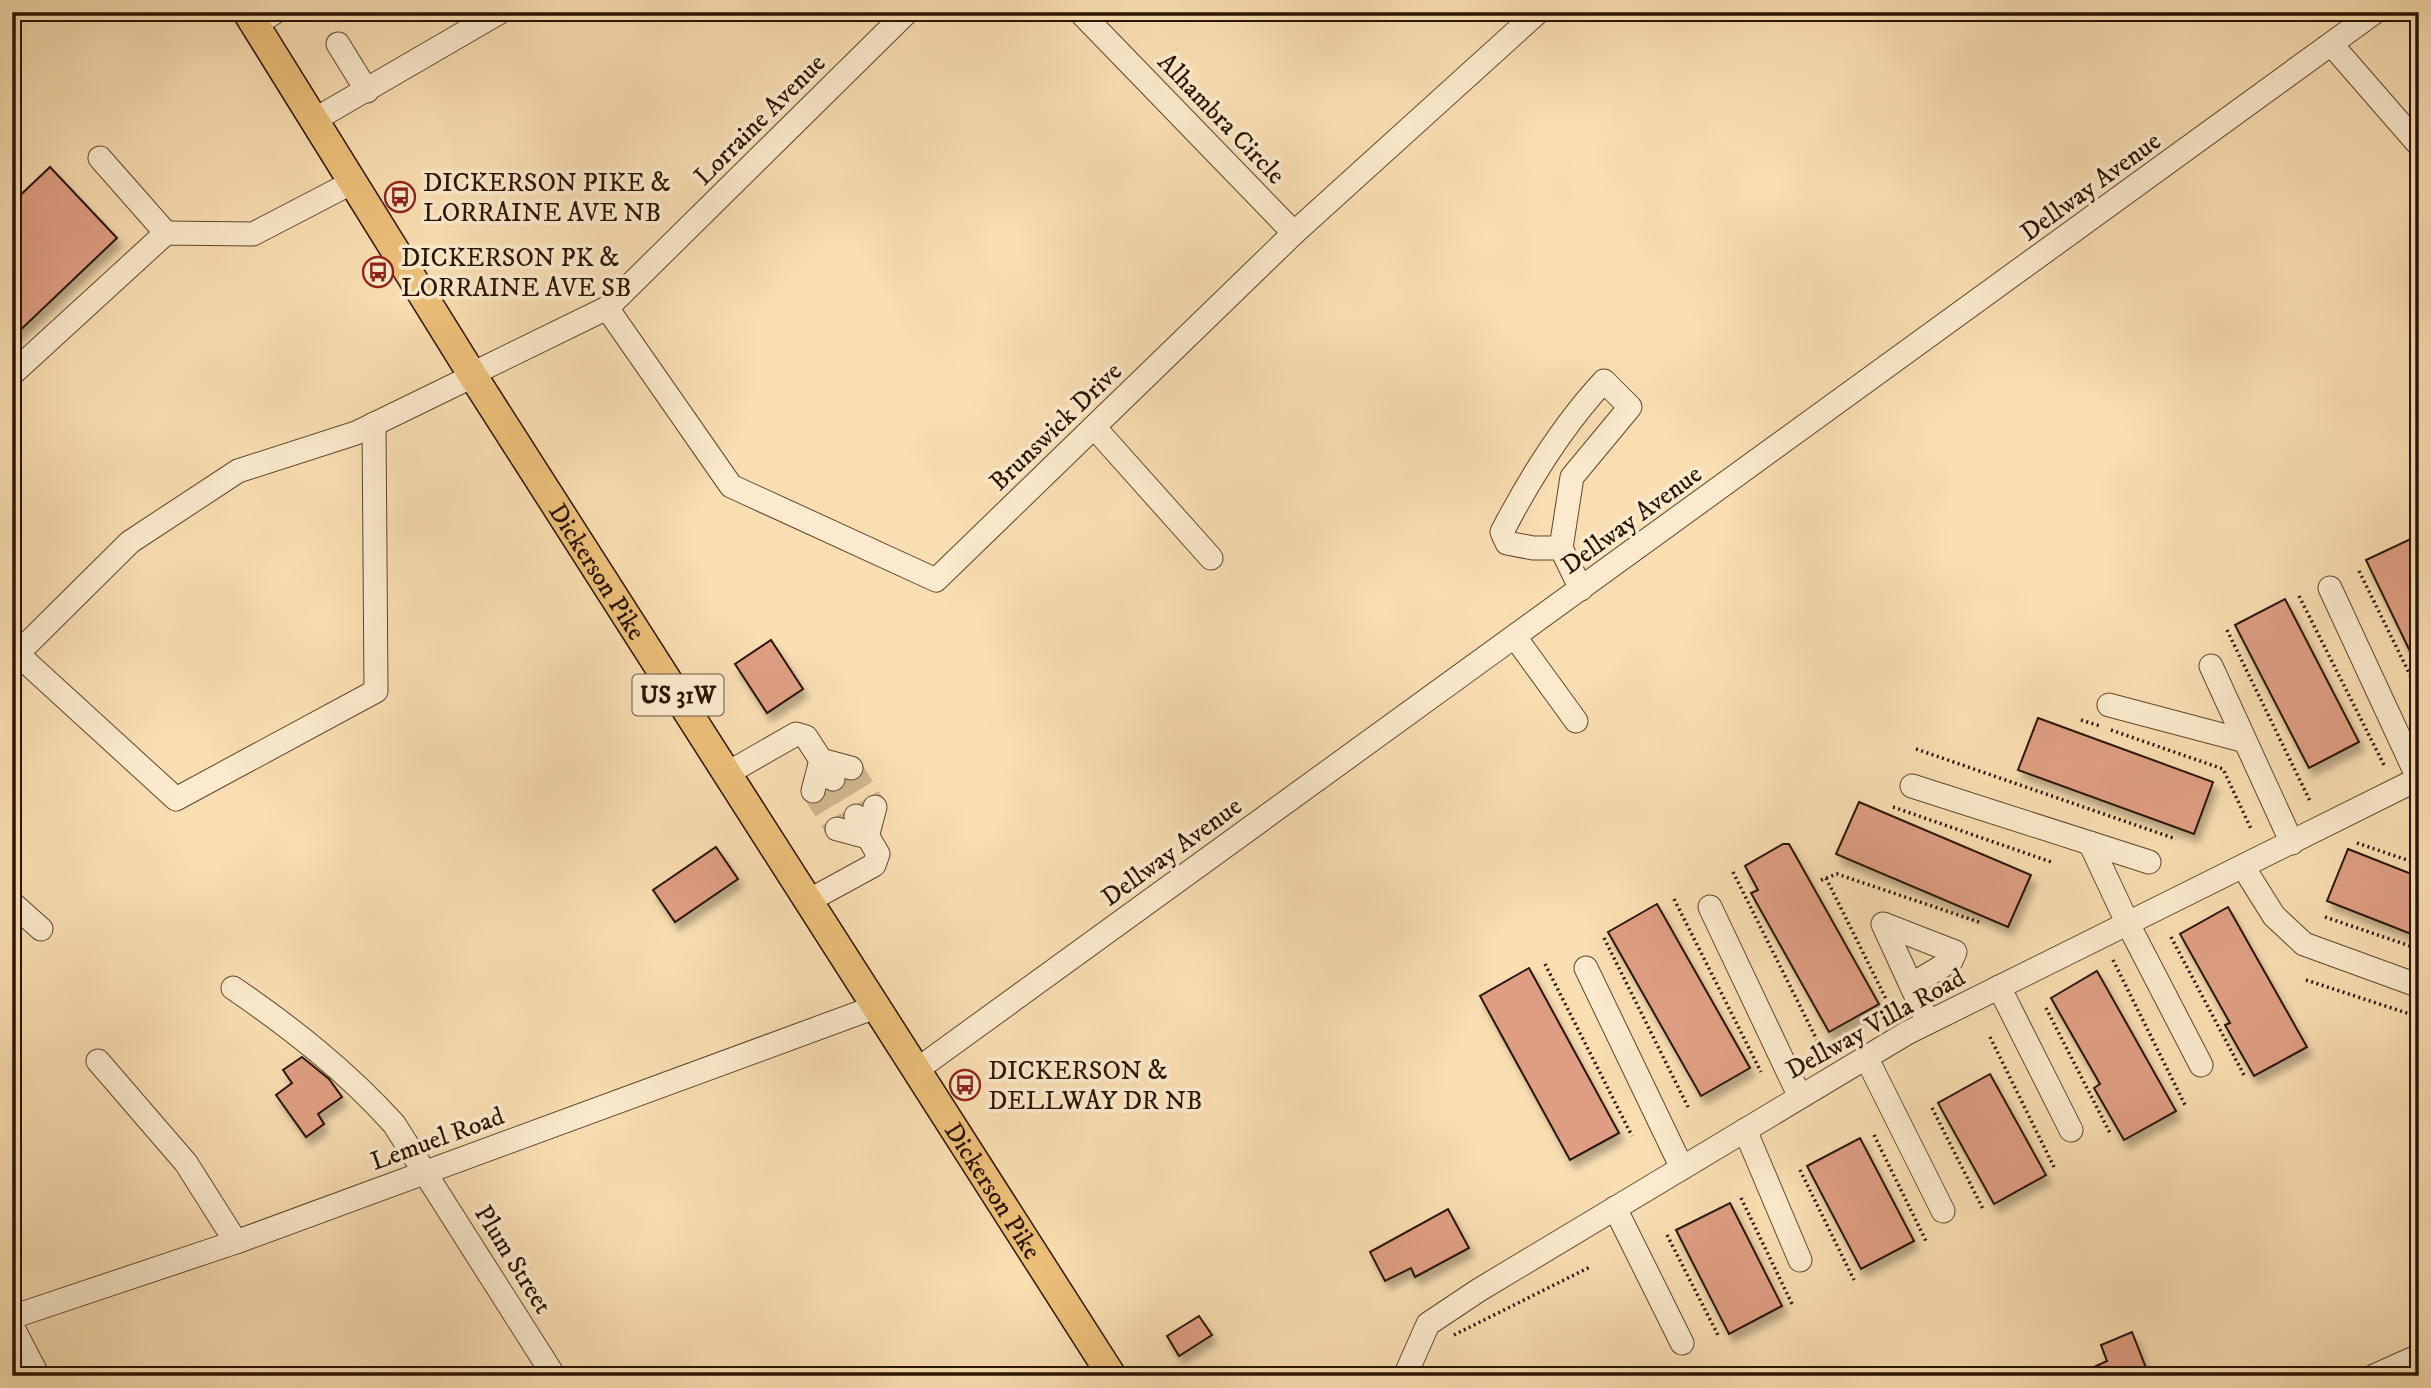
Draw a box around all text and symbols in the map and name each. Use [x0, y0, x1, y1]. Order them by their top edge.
street label: Alhambra Circle [1150, 46, 1292, 192]
street label: Lorraine Avenue [687, 47, 833, 193]
street label: Dellway Avenue [2014, 125, 2168, 249]
place label: DICKERSON PIKE & LORRAINE AVE NB [423, 167, 671, 230]
bus stop icon: DICKERSON PIKE & LORRAINE AVE NB [383, 180, 417, 214]
place label: DICKERSON PK & LORRAINE AVE SB [401, 242, 631, 305]
bus stop icon: DICKERSON PK & LORRAINE AVE SB [361, 255, 395, 289]
street label: Brunswick Drive [983, 356, 1129, 499]
street label: Dellway Avenue [1555, 458, 1709, 582]
street label: Dickerson Pike [540, 497, 652, 647]
road number: US 31W [632, 674, 724, 716]
street label: Dellway Avenue [1095, 790, 1249, 914]
street label: Dellway Villa Road [1780, 961, 1971, 1087]
place label: DICKERSON & DELLWAY DR NB [988, 1055, 1202, 1118]
bus stop icon: DICKERSON & DELLWAY DR NB [948, 1068, 982, 1102]
street label: Lemuel Road [366, 1100, 509, 1179]
street label: Dickerson Pike [936, 1117, 1048, 1266]
street label: Plum Street [466, 1199, 559, 1320]

